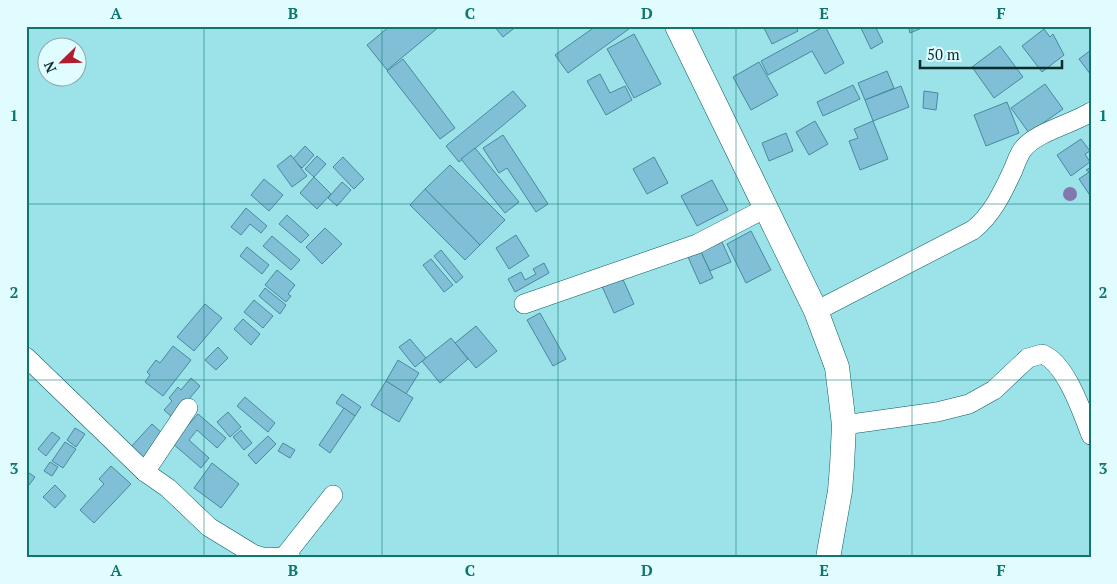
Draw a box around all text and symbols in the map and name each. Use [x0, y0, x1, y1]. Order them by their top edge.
text: A [110, 2, 122, 24]
text: B [288, 2, 298, 24]
text: C [465, 2, 475, 24]
text: D [641, 2, 653, 24]
text: E [819, 2, 829, 24]
text: F [996, 2, 1006, 24]
north arrow [38, 38, 88, 88]
scale bar [920, 38, 1062, 70]
text: 50 m [927, 44, 960, 64]
text: N [39, 58, 60, 76]
text: 1 [9, 104, 19, 126]
text: 1 [1098, 104, 1108, 126]
text: 2 [9, 281, 19, 303]
text: 2 [1098, 281, 1108, 303]
text: 3 [9, 457, 19, 479]
text: 3 [1098, 457, 1108, 479]
text: A [110, 559, 122, 581]
text: B [288, 559, 298, 581]
text: C [465, 559, 475, 581]
text: D [641, 559, 653, 581]
text: E [819, 559, 829, 581]
text: F [996, 559, 1006, 581]

